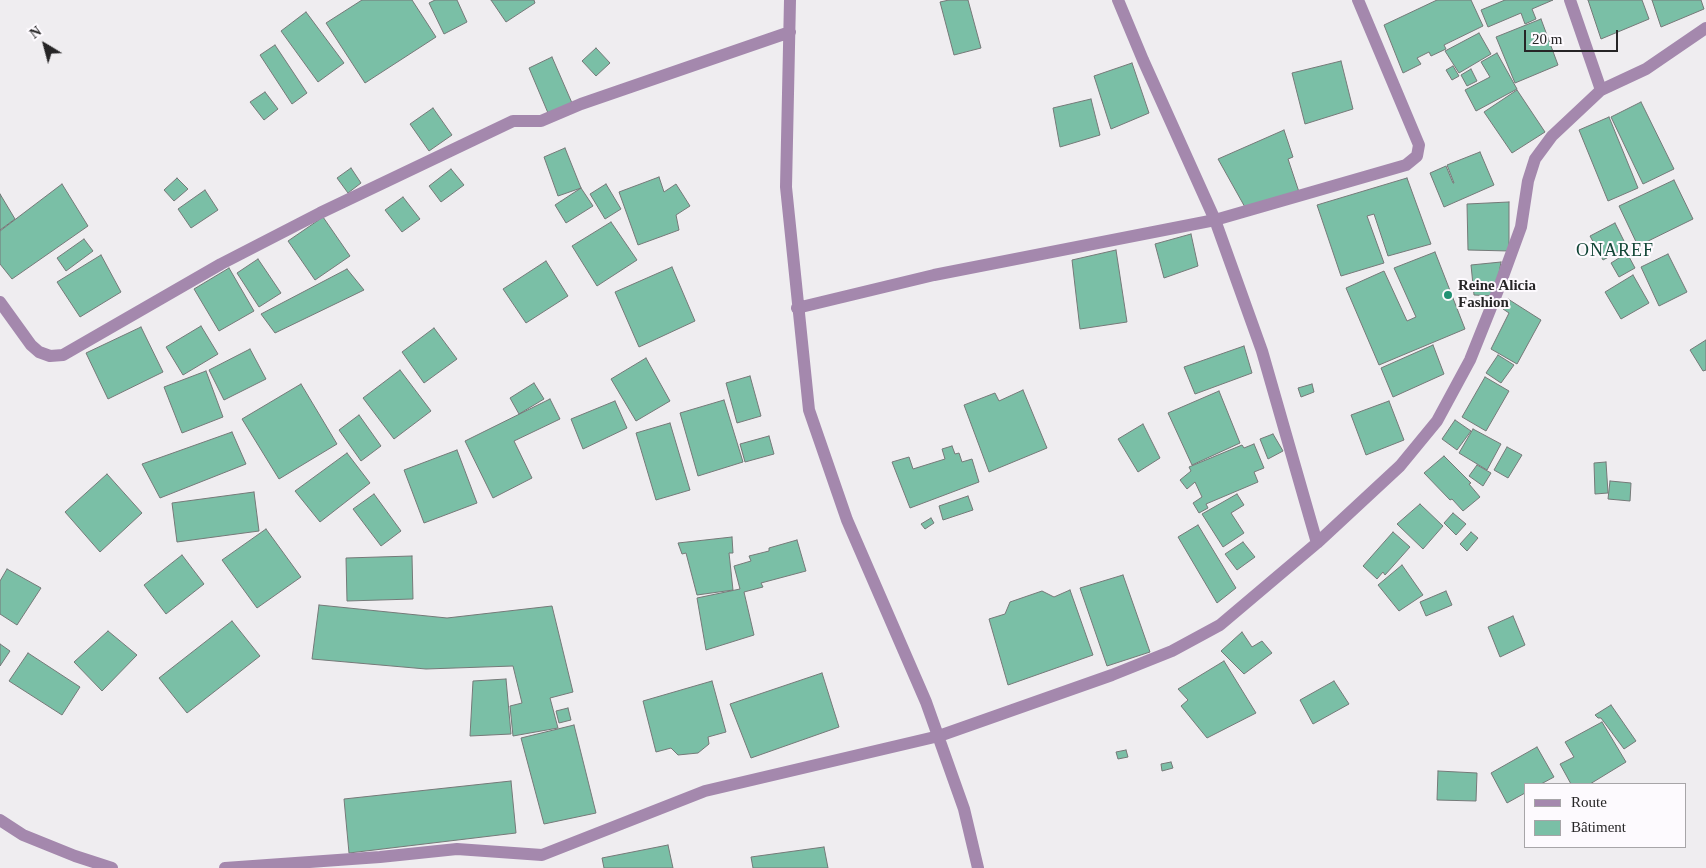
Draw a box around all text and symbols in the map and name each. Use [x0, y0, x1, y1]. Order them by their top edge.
north arrow [20, 20, 70, 70]
scale bar [1526, 20, 1620, 52]
text: N [27, 24, 44, 42]
text: 20 m [1532, 31, 1562, 47]
district label: ONAREF [1575, 240, 1655, 262]
place label: Reine Alicia Fashion [1458, 277, 1536, 312]
marker: Reine Alicia Fashion [1442, 289, 1454, 301]
legend [1524, 783, 1686, 848]
text: Route [1571, 794, 1607, 810]
text: Bâtiment [1571, 819, 1626, 835]

